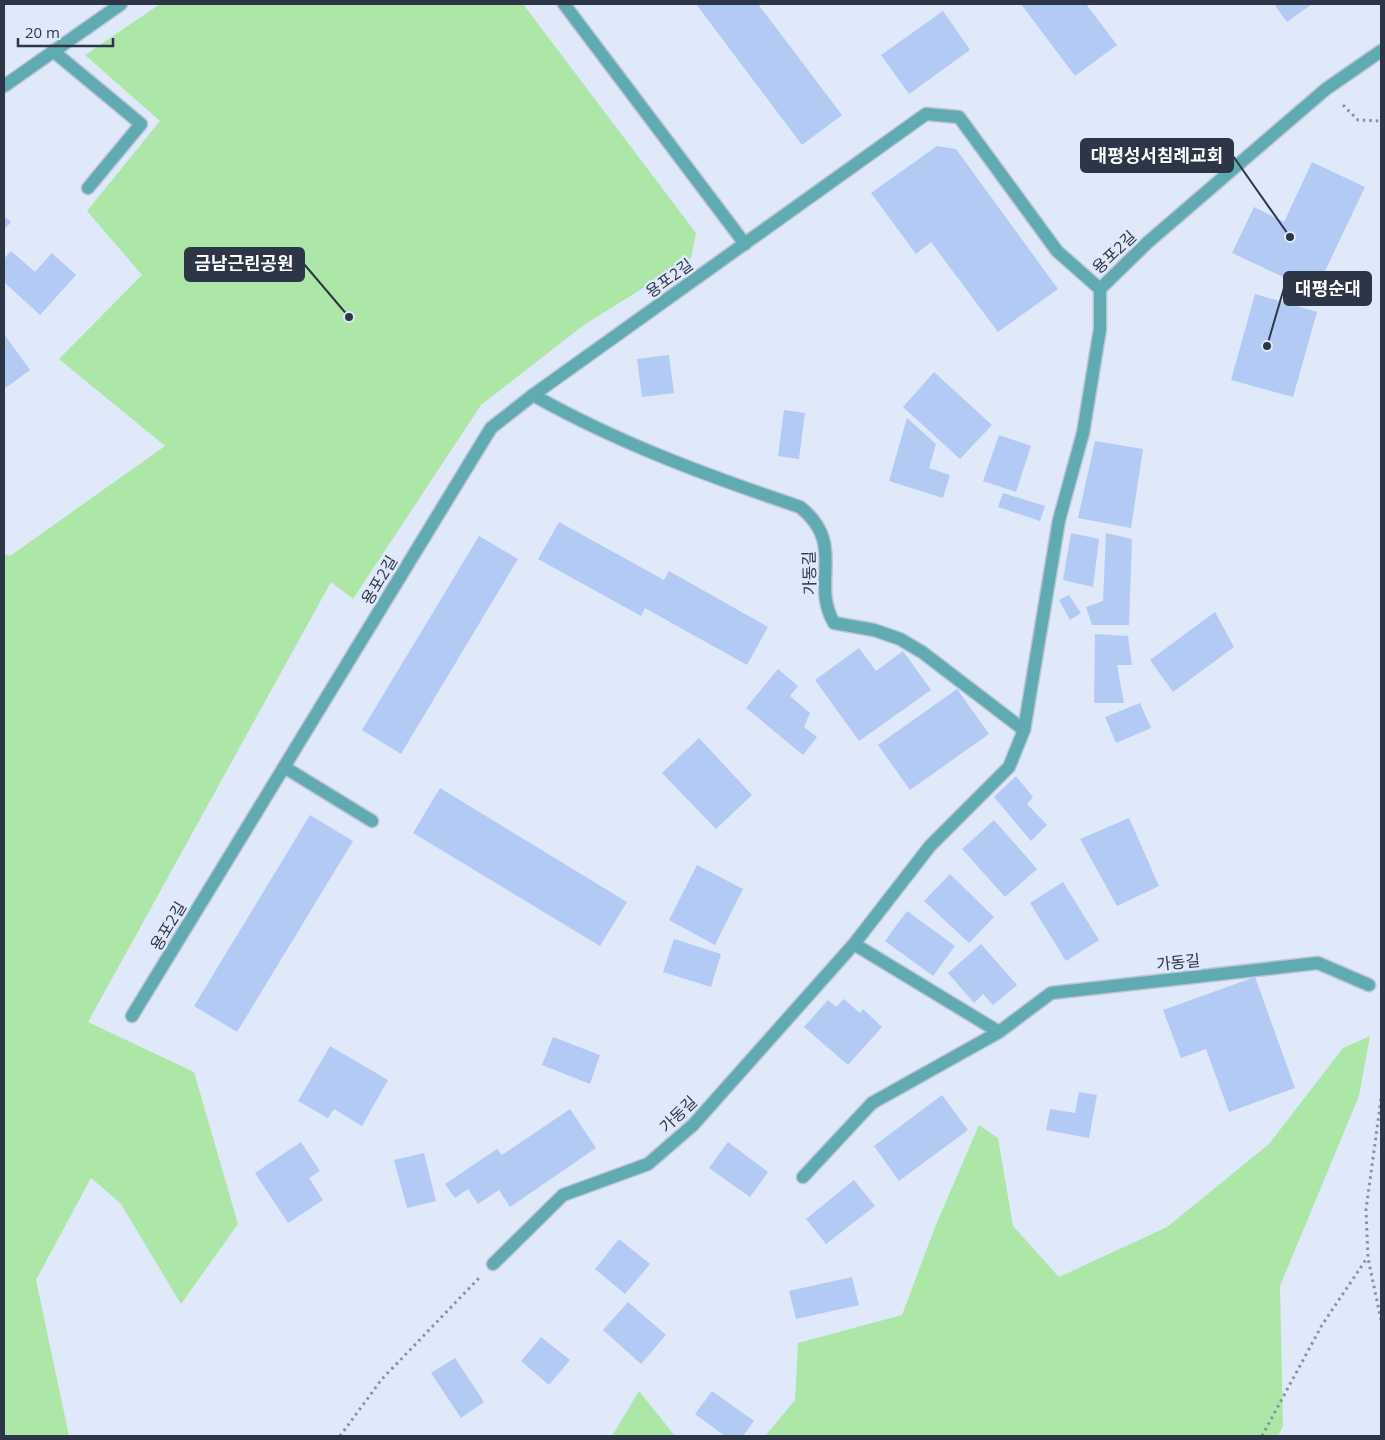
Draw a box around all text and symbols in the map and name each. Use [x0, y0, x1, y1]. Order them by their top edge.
scale bar [18, 15, 112, 47]
text: 20 m [25, 22, 60, 42]
callout: 대평성서침례교회 [1081, 139, 1233, 172]
text: 대평성서침례교회 [1091, 143, 1223, 167]
street label: 용포2길 [1087, 226, 1141, 278]
callout: 금남근린공원 [185, 248, 304, 281]
text: 금남근린공원 [194, 251, 294, 275]
street label: 용포2길 [641, 253, 697, 303]
callout: 대평순대 [1284, 272, 1371, 305]
text: 대평순대 [1295, 276, 1361, 300]
street label: 용포2길 [356, 551, 402, 609]
street label: 가동길 [798, 551, 820, 595]
street label: 용포2길 [145, 897, 191, 955]
street label: 가동길 [1155, 949, 1201, 975]
street label: 가동길 [654, 1091, 702, 1137]

